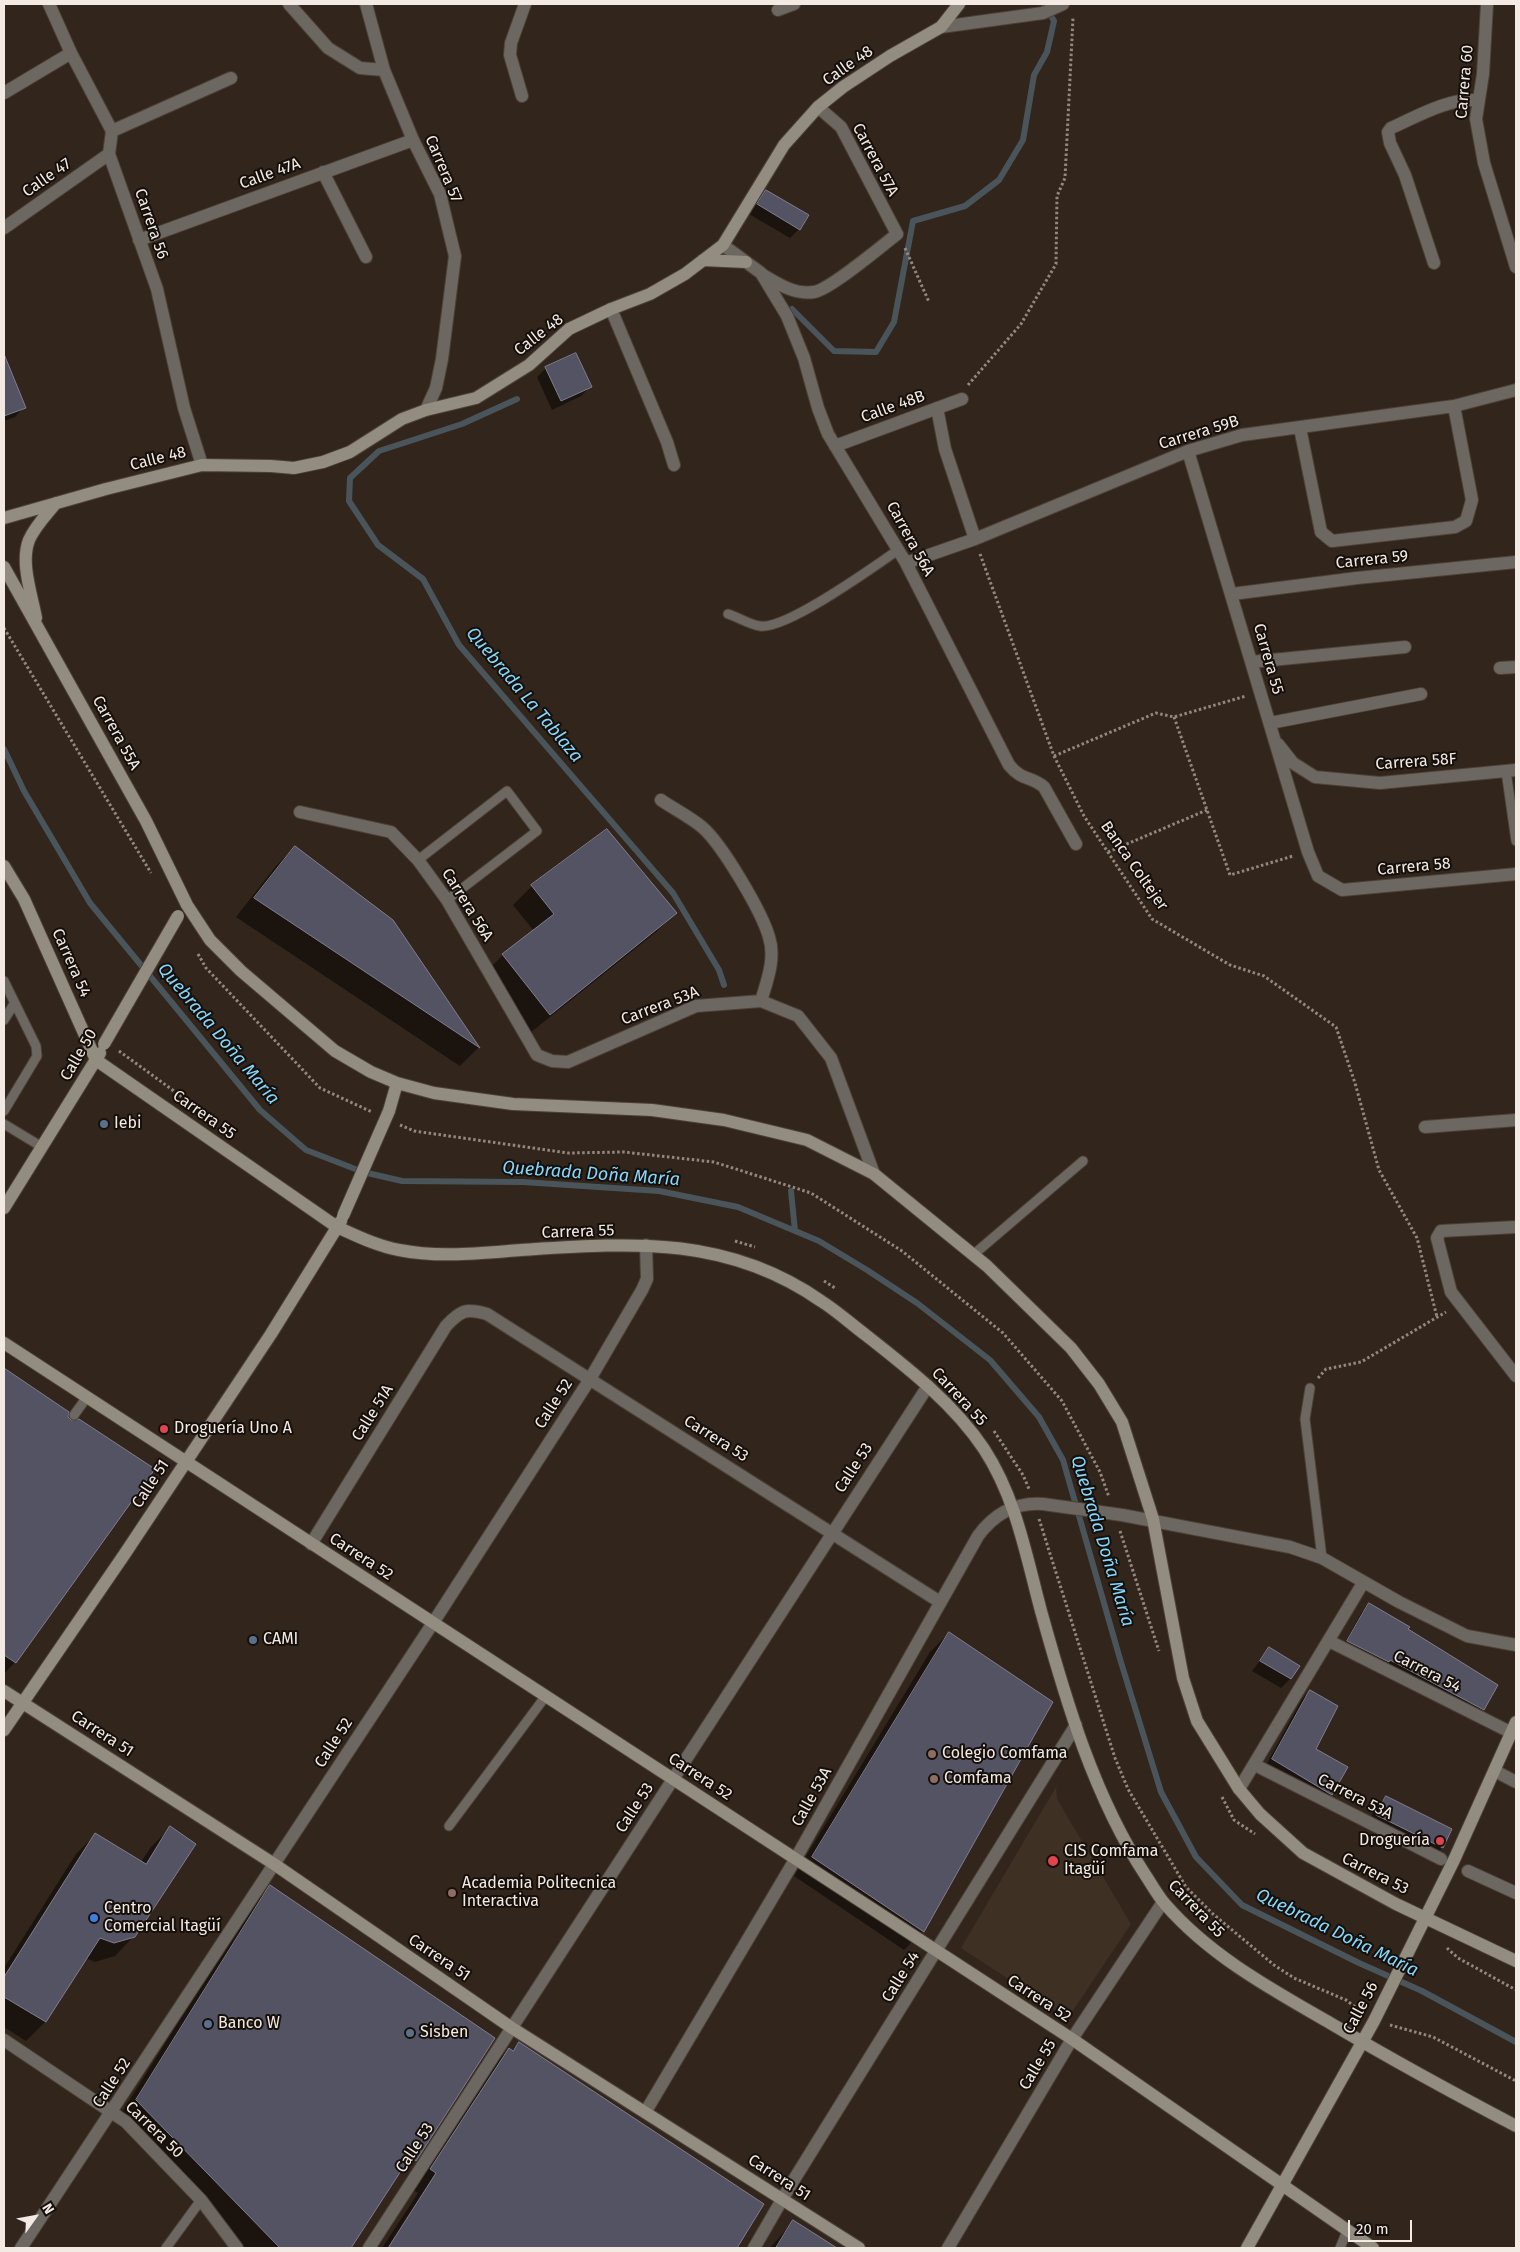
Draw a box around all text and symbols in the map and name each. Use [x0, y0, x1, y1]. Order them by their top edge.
street label: Calle 48 [819, 42, 877, 90]
street label: Carrera 60 [1452, 44, 1478, 120]
street label: Carrera 57A [848, 120, 902, 200]
street label: Carrera 57 [420, 132, 466, 206]
street label: Calle 47 [19, 154, 75, 202]
street label: Calle 47A [237, 154, 303, 194]
street label: Carrera 56 [130, 186, 172, 262]
street label: Calle 48 [511, 310, 567, 360]
street label: Calle 48B [858, 387, 928, 427]
street label: Carrera 59B [1157, 412, 1241, 454]
street label: Calle 48 [128, 443, 188, 475]
street label: Carrera 56A [882, 498, 938, 580]
street label: Carrera 59 [1335, 547, 1409, 573]
street label: Carrera 55 [1249, 621, 1287, 697]
water label: Quebrada La Tablaza [461, 623, 587, 767]
street label: Carrera 55A [88, 693, 144, 773]
street label: Carrera 58F [1375, 750, 1457, 774]
street label: Banca Coltejer [1096, 818, 1172, 914]
street label: Carrera 58 [1377, 854, 1451, 880]
street label: Carrera 56A [437, 865, 497, 945]
street label: Carrera 54 [47, 926, 95, 1000]
water label: Quebrada Doña María [153, 959, 283, 1109]
street label: Carrera 53A [618, 982, 702, 1030]
street label: Calle 50 [57, 1026, 101, 1084]
street label: Carrera 55 [169, 1086, 239, 1144]
place label: Iebi [114, 1114, 141, 1134]
marker: Iebi [98, 1118, 110, 1130]
water label: Quebrada Doña María [501, 1157, 681, 1191]
street label: Carrera 55 [541, 1221, 615, 1243]
street label: Carrera 55 [927, 1364, 991, 1430]
street label: Calle 52 [531, 1376, 577, 1432]
street label: Calle 51A [348, 1381, 398, 1445]
street label: Carrera 53 [680, 1412, 752, 1466]
place label: Droguería Uno A [174, 1419, 292, 1439]
marker: Droguería Uno A [158, 1423, 170, 1435]
street label: Calle 53 [831, 1440, 877, 1496]
water label: Quebrada Doña María [1066, 1453, 1138, 1629]
street label: Calle 51 [128, 1456, 174, 1512]
street label: Carrera 52 [325, 1529, 397, 1585]
place label: CAMI [263, 1630, 298, 1650]
marker: CAMI [247, 1634, 259, 1646]
street label: Carrera 54 [1390, 1647, 1464, 1697]
street label: Carrera 51 [67, 1707, 137, 1761]
street label: Calle 52 [311, 1715, 357, 1771]
place label: Colegio Comfama [942, 1744, 1068, 1764]
marker: Colegio Comfama [926, 1748, 938, 1760]
street label: Carrera 52 [664, 1749, 736, 1805]
street label: Calle 53A [788, 1764, 836, 1830]
place label: Comfama [944, 1769, 1012, 1789]
street label: Carrera 53A [1314, 1770, 1396, 1824]
marker: Comfama [928, 1773, 940, 1785]
street label: Calle 53 [612, 1780, 658, 1836]
place label: Droguería [1359, 1831, 1430, 1851]
marker: Droguería [1434, 1835, 1446, 1847]
place label: CIS Comfama Itagüí [1064, 1842, 1158, 1880]
street label: Carrera 53 [1338, 1849, 1412, 1899]
marker: CIS Comfama Itagüí [1046, 1854, 1060, 1868]
place label: Academia Politecnica Interactiva [462, 1874, 616, 1912]
street label: Carrera 55 [1164, 1876, 1228, 1942]
water label: Quebrada Doña María [1252, 1884, 1422, 1982]
marker: Academia Politecnica Interactiva [446, 1887, 458, 1899]
place label: Centro Comercial Itagüí [104, 1899, 221, 1937]
marker: Centro Comercial Itagüí [88, 1912, 100, 1924]
street label: Carrera 51 [404, 1930, 474, 1986]
street label: Calle 54 [878, 1948, 924, 2006]
street label: Carrera 52 [1003, 1971, 1075, 2027]
street label: Calle 56 [1339, 1979, 1383, 2037]
place label: Banco W [218, 2014, 280, 2034]
marker: Banco W [202, 2018, 214, 2030]
place label: Sisben [420, 2023, 468, 2043]
marker: Sisben [404, 2027, 416, 2039]
street label: Calle 55 [1015, 2036, 1061, 2094]
street label: Calle 52 [89, 2055, 135, 2111]
street label: Carrera 50 [121, 2098, 187, 2162]
street label: Calle 53 [392, 2120, 438, 2176]
street label: Carrera 51 [744, 2151, 814, 2205]
north arrow [10, 2192, 60, 2242]
text: N [38, 2200, 58, 2217]
scale bar [1350, 2210, 1414, 2242]
text: 20 m [1356, 2220, 1389, 2238]

